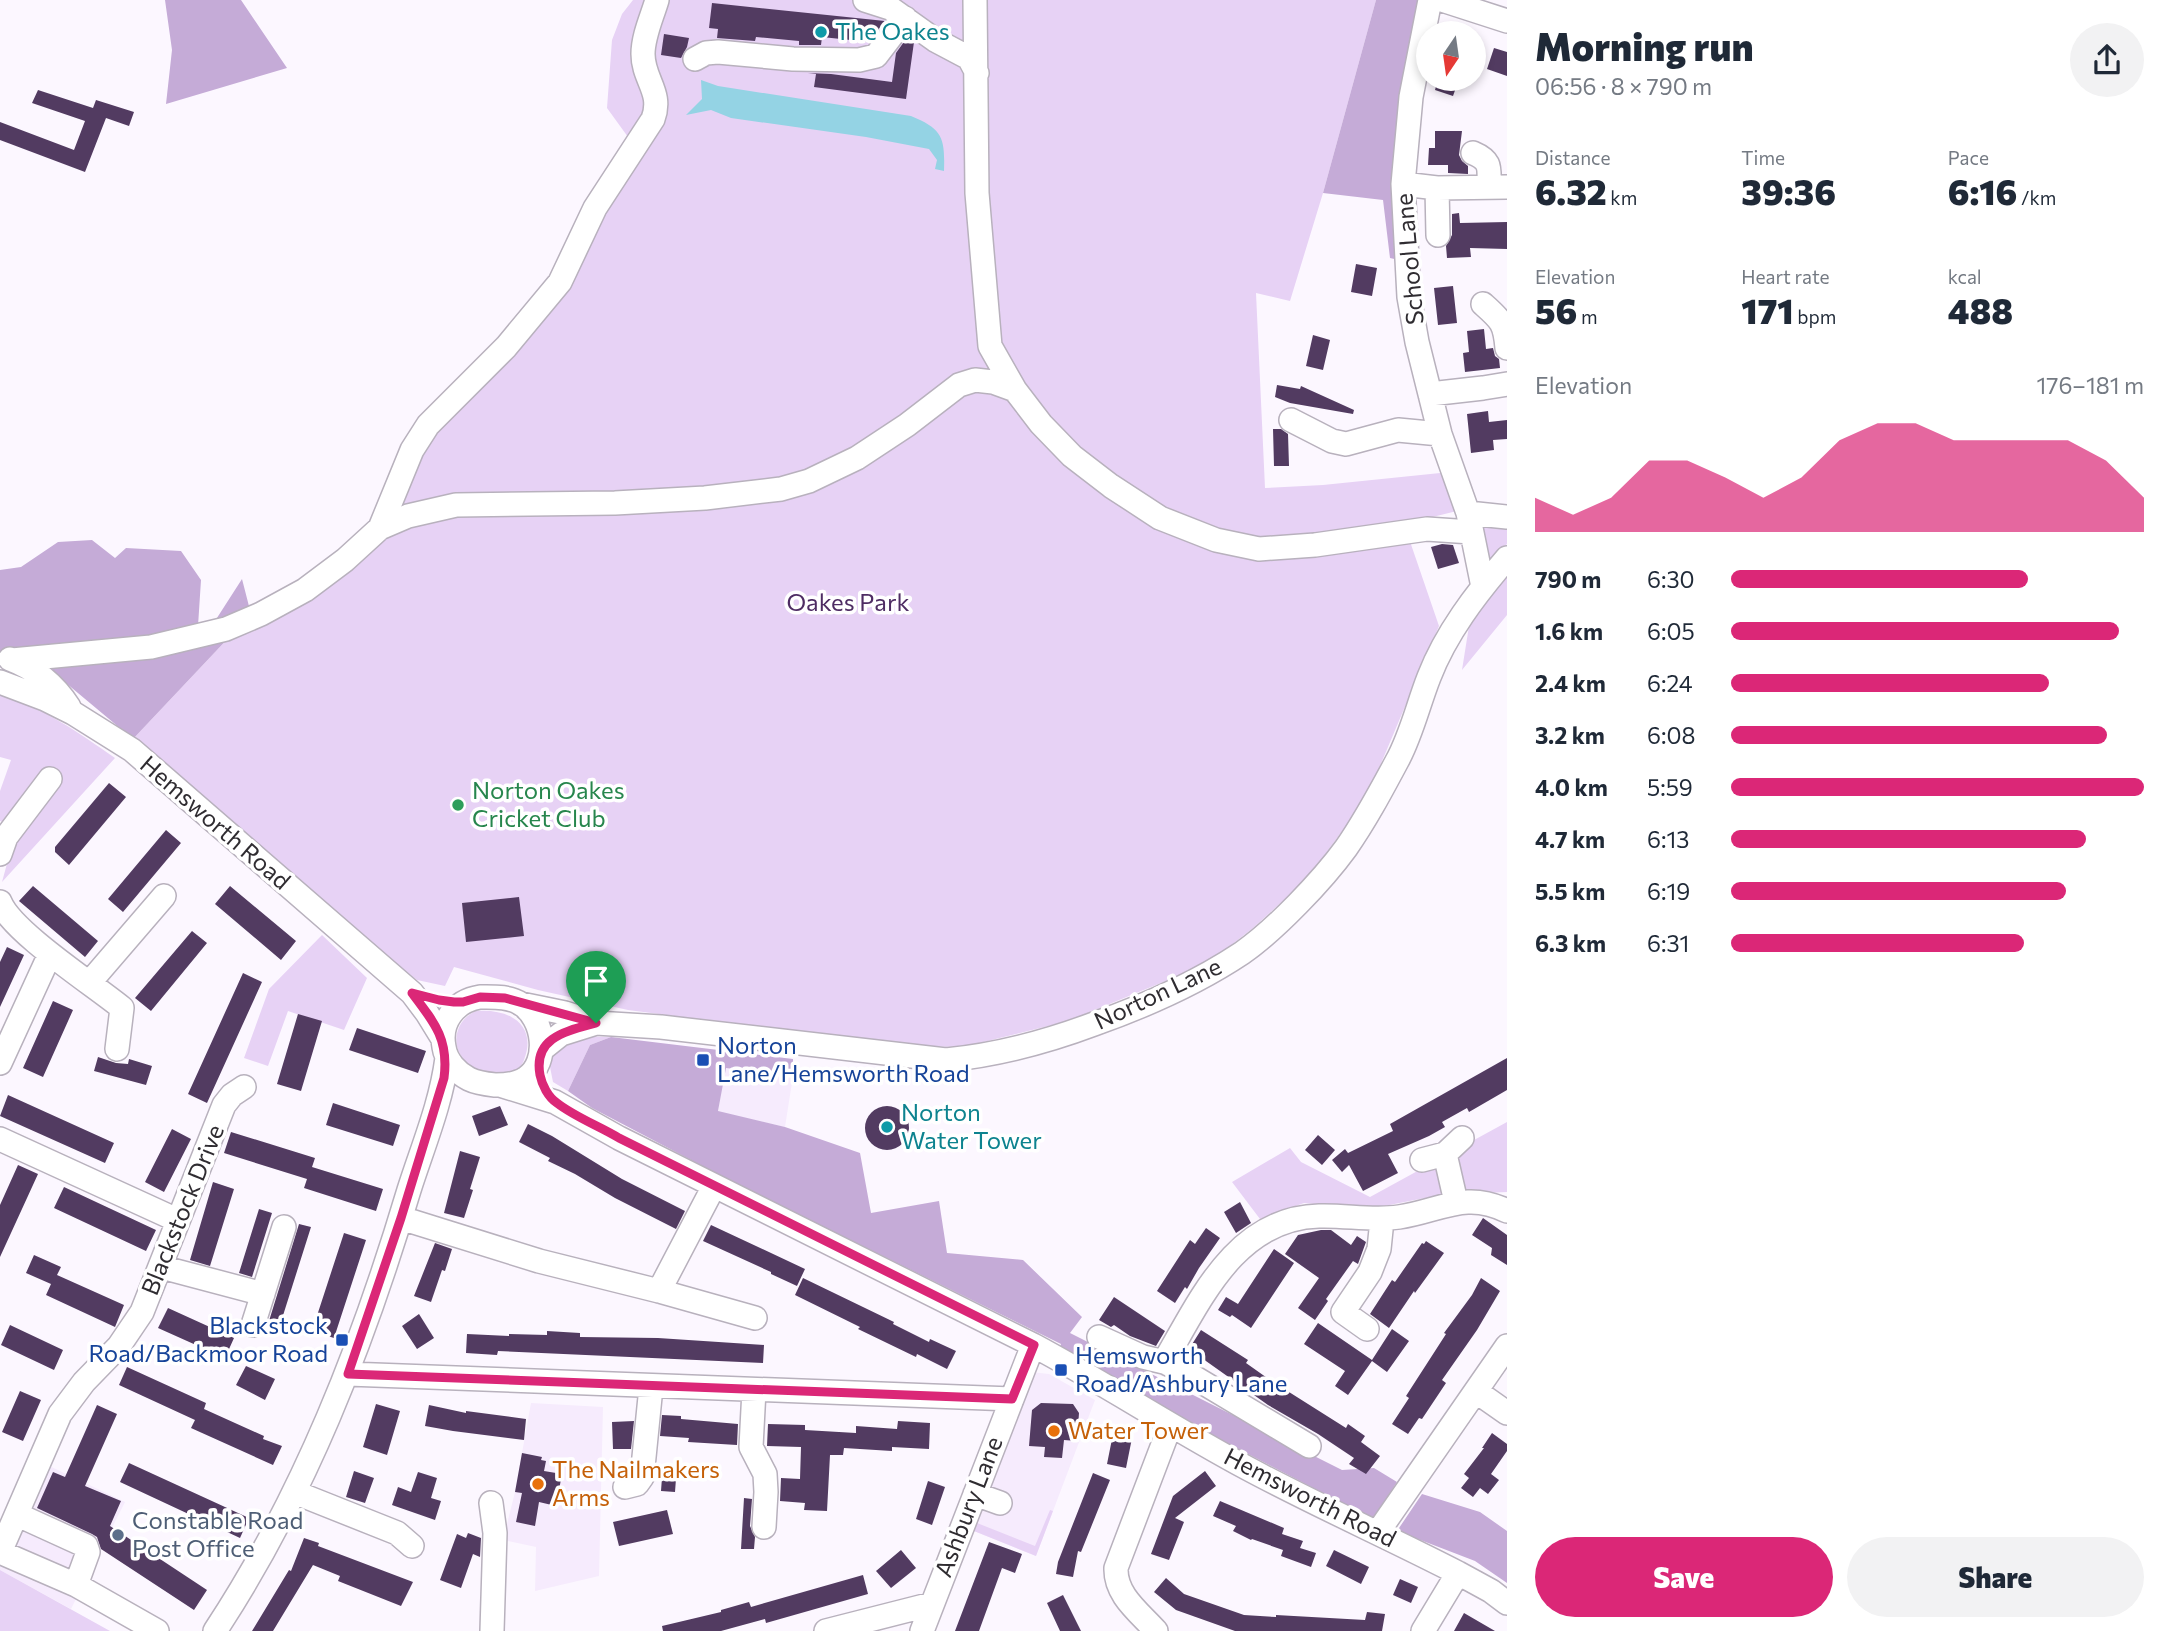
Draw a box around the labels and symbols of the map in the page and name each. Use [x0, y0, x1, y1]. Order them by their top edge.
place label: The Oakes [835, 16, 950, 45]
north arrow [1416, 21, 1486, 91]
marker: The Oakes [813, 24, 829, 40]
street label: School Lane [1388, 192, 1429, 326]
park label: Oakes Park [786, 587, 910, 616]
street label: Hemsworth Road [135, 749, 297, 895]
place label: Norton Oakes Cricket Club [472, 775, 625, 832]
marker: Norton Oakes Cricket Club [450, 797, 466, 813]
pin [566, 951, 626, 1023]
street label: Norton Lane [1089, 951, 1226, 1035]
place label: Norton Lane/Hemsworth Road [717, 1030, 970, 1087]
marker: Norton Lane/Hemsworth Road [695, 1052, 711, 1068]
place label: Norton Water Tower [901, 1097, 1042, 1154]
marker: Norton Water Tower [879, 1119, 895, 1135]
street label: Blackstock Drive [134, 1120, 229, 1299]
place label: Blackstock Road/Backmoor Road [89, 1310, 328, 1367]
marker: Blackstock Road/Backmoor Road [334, 1332, 350, 1348]
place label: Hemsworth Road/Ashbury Lane [1075, 1340, 1287, 1397]
marker: Hemsworth Road/Ashbury Lane [1053, 1362, 1069, 1378]
place label: Water Tower [1068, 1415, 1209, 1444]
marker: Water Tower [1046, 1423, 1062, 1439]
street label: Ashbury Lane [928, 1432, 1008, 1581]
street label: Hemsworth Road [1220, 1441, 1402, 1553]
place label: The Nailmakers Arms [552, 1454, 720, 1511]
marker: The Nailmakers Arms [530, 1476, 546, 1492]
place label: Constable Road Post Office [132, 1505, 303, 1562]
marker: Constable Road Post Office [110, 1527, 126, 1543]

